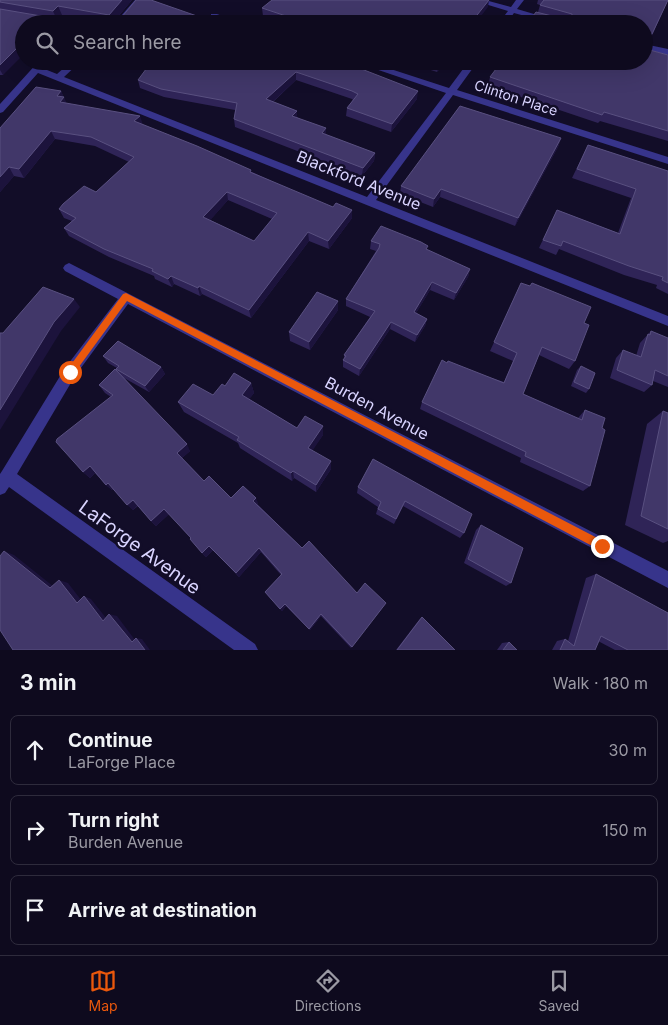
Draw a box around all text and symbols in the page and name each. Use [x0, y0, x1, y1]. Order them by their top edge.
search box [15, 15, 653, 70]
icon: search [33, 29, 61, 57]
text: Search here [73, 31, 182, 54]
street label: Clinton Place [472, 76, 560, 119]
street label: Blackford Avenue [294, 146, 424, 214]
route start [59, 361, 82, 384]
street label: Burden Avenue [322, 372, 432, 444]
street label: LaForge Avenue [74, 496, 205, 599]
route end [591, 535, 614, 558]
text: 3 min [20, 670, 76, 695]
text: Walk · 180 m [553, 673, 648, 693]
text: Continue [68, 729, 153, 752]
icon: ahead [21, 736, 49, 764]
text: 30 m [609, 740, 647, 760]
text: LaForge Place [68, 752, 175, 772]
text: Turn right [68, 809, 159, 832]
icon: right [21, 816, 49, 844]
text: 150 m [602, 820, 647, 840]
text: Burden Avenue [68, 832, 183, 852]
icon: arrive [21, 896, 49, 924]
text: Arrive at destination [68, 899, 257, 922]
tab: Map [89, 967, 118, 1014]
tab: Directions [295, 967, 361, 1014]
tab: Saved [538, 967, 579, 1014]

